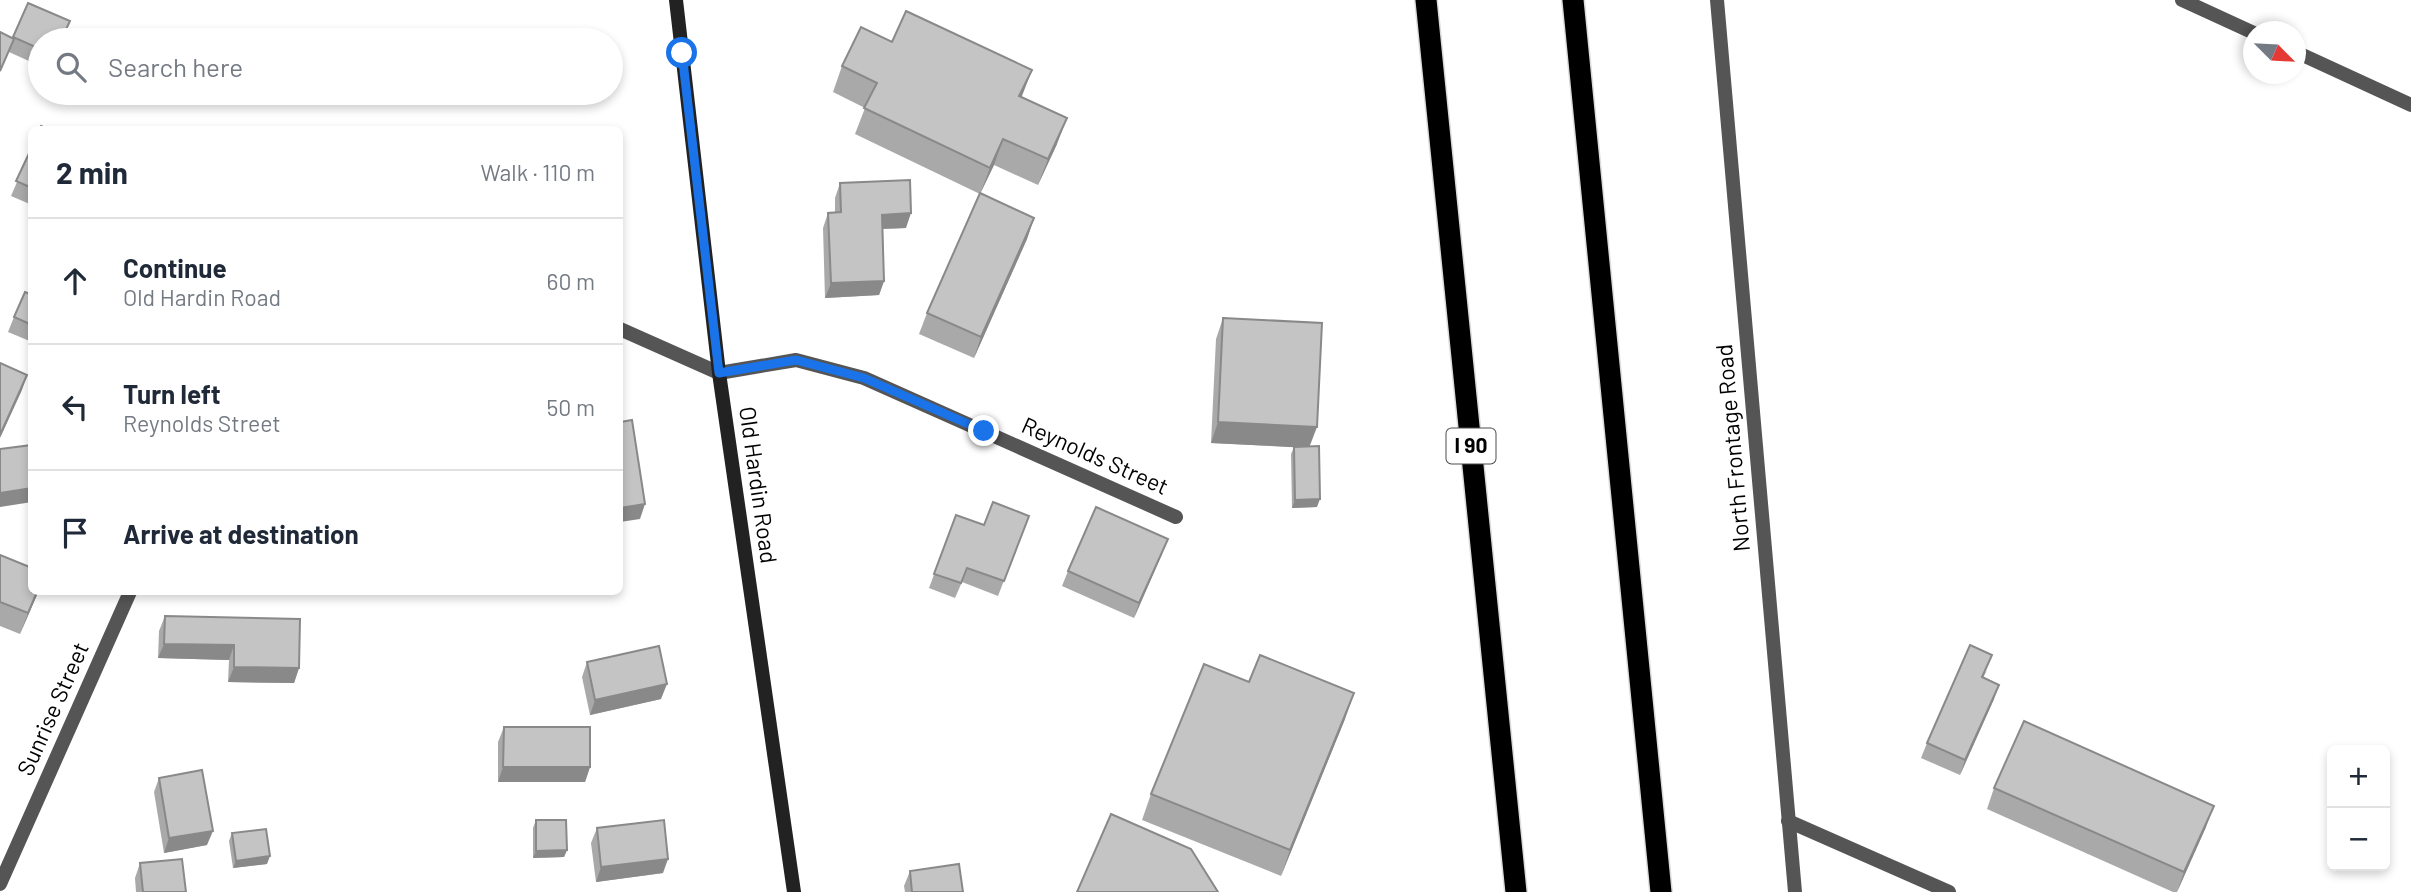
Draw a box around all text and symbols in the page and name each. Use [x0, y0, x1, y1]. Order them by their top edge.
north arrow [2243, 21, 2306, 84]
search box [28, 28, 623, 105]
route start [666, 37, 697, 68]
icon: search [52, 48, 90, 86]
text: Search here [108, 51, 243, 82]
text: 2 min [56, 154, 128, 190]
text: Walk · 110 m [481, 158, 595, 186]
text: Continue [123, 252, 227, 283]
icon: ahead [56, 262, 94, 300]
text: 60 m [547, 267, 595, 295]
text: Old Hardin Road [123, 283, 281, 311]
street label: North Frontage Road [1709, 343, 1755, 553]
text: Turn left [123, 378, 221, 409]
icon: left [56, 388, 94, 426]
text: 50 m [547, 393, 595, 421]
street label: Old Hardin Road [734, 405, 784, 565]
text: Reynolds Street [123, 409, 281, 437]
street label: Reynolds Street [1018, 410, 1173, 500]
route end [968, 415, 999, 446]
road number: I 90 [1446, 428, 1496, 464]
icon: arrive [56, 514, 94, 552]
text: Arrive at destination [123, 518, 359, 549]
street label: Sunrise Street [10, 638, 94, 780]
map controls [2327, 745, 2390, 871]
button: + [2327, 745, 2390, 808]
button: − [2327, 808, 2390, 871]

